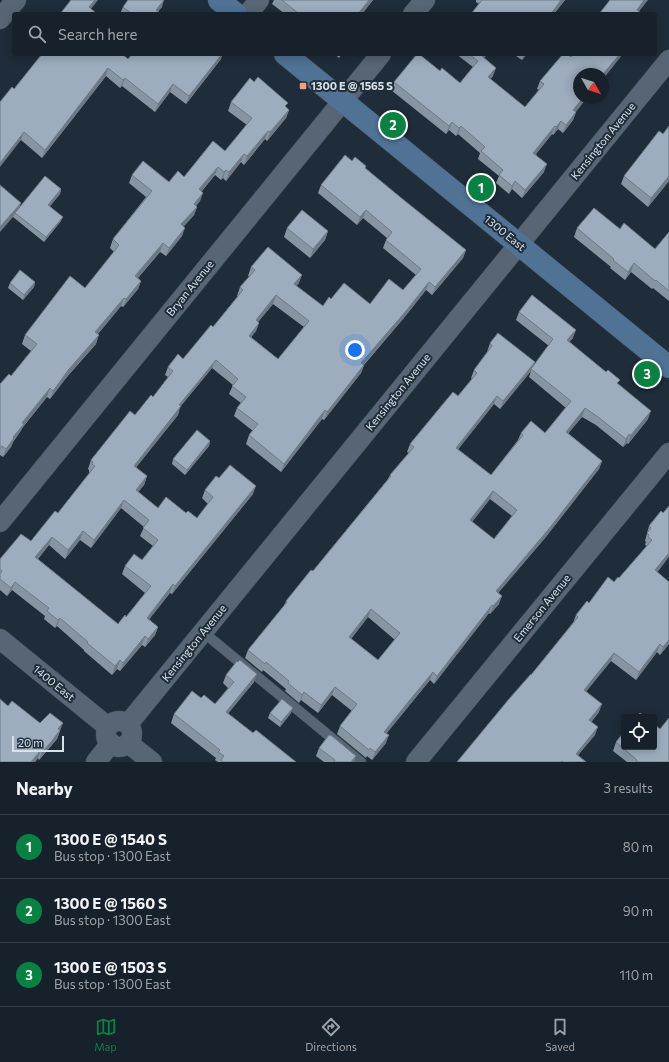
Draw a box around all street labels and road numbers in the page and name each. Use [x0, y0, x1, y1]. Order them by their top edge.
street label: Kensington Avenue [568, 99, 638, 182]
street label: 1300 East [482, 212, 529, 253]
street label: Bryan Avenue [163, 257, 216, 318]
street label: Kensington Avenue [363, 350, 433, 433]
street label: Emerson Avenue [511, 571, 573, 644]
street label: Kensington Avenue [159, 601, 229, 684]
street label: 1400 East [31, 662, 78, 704]

